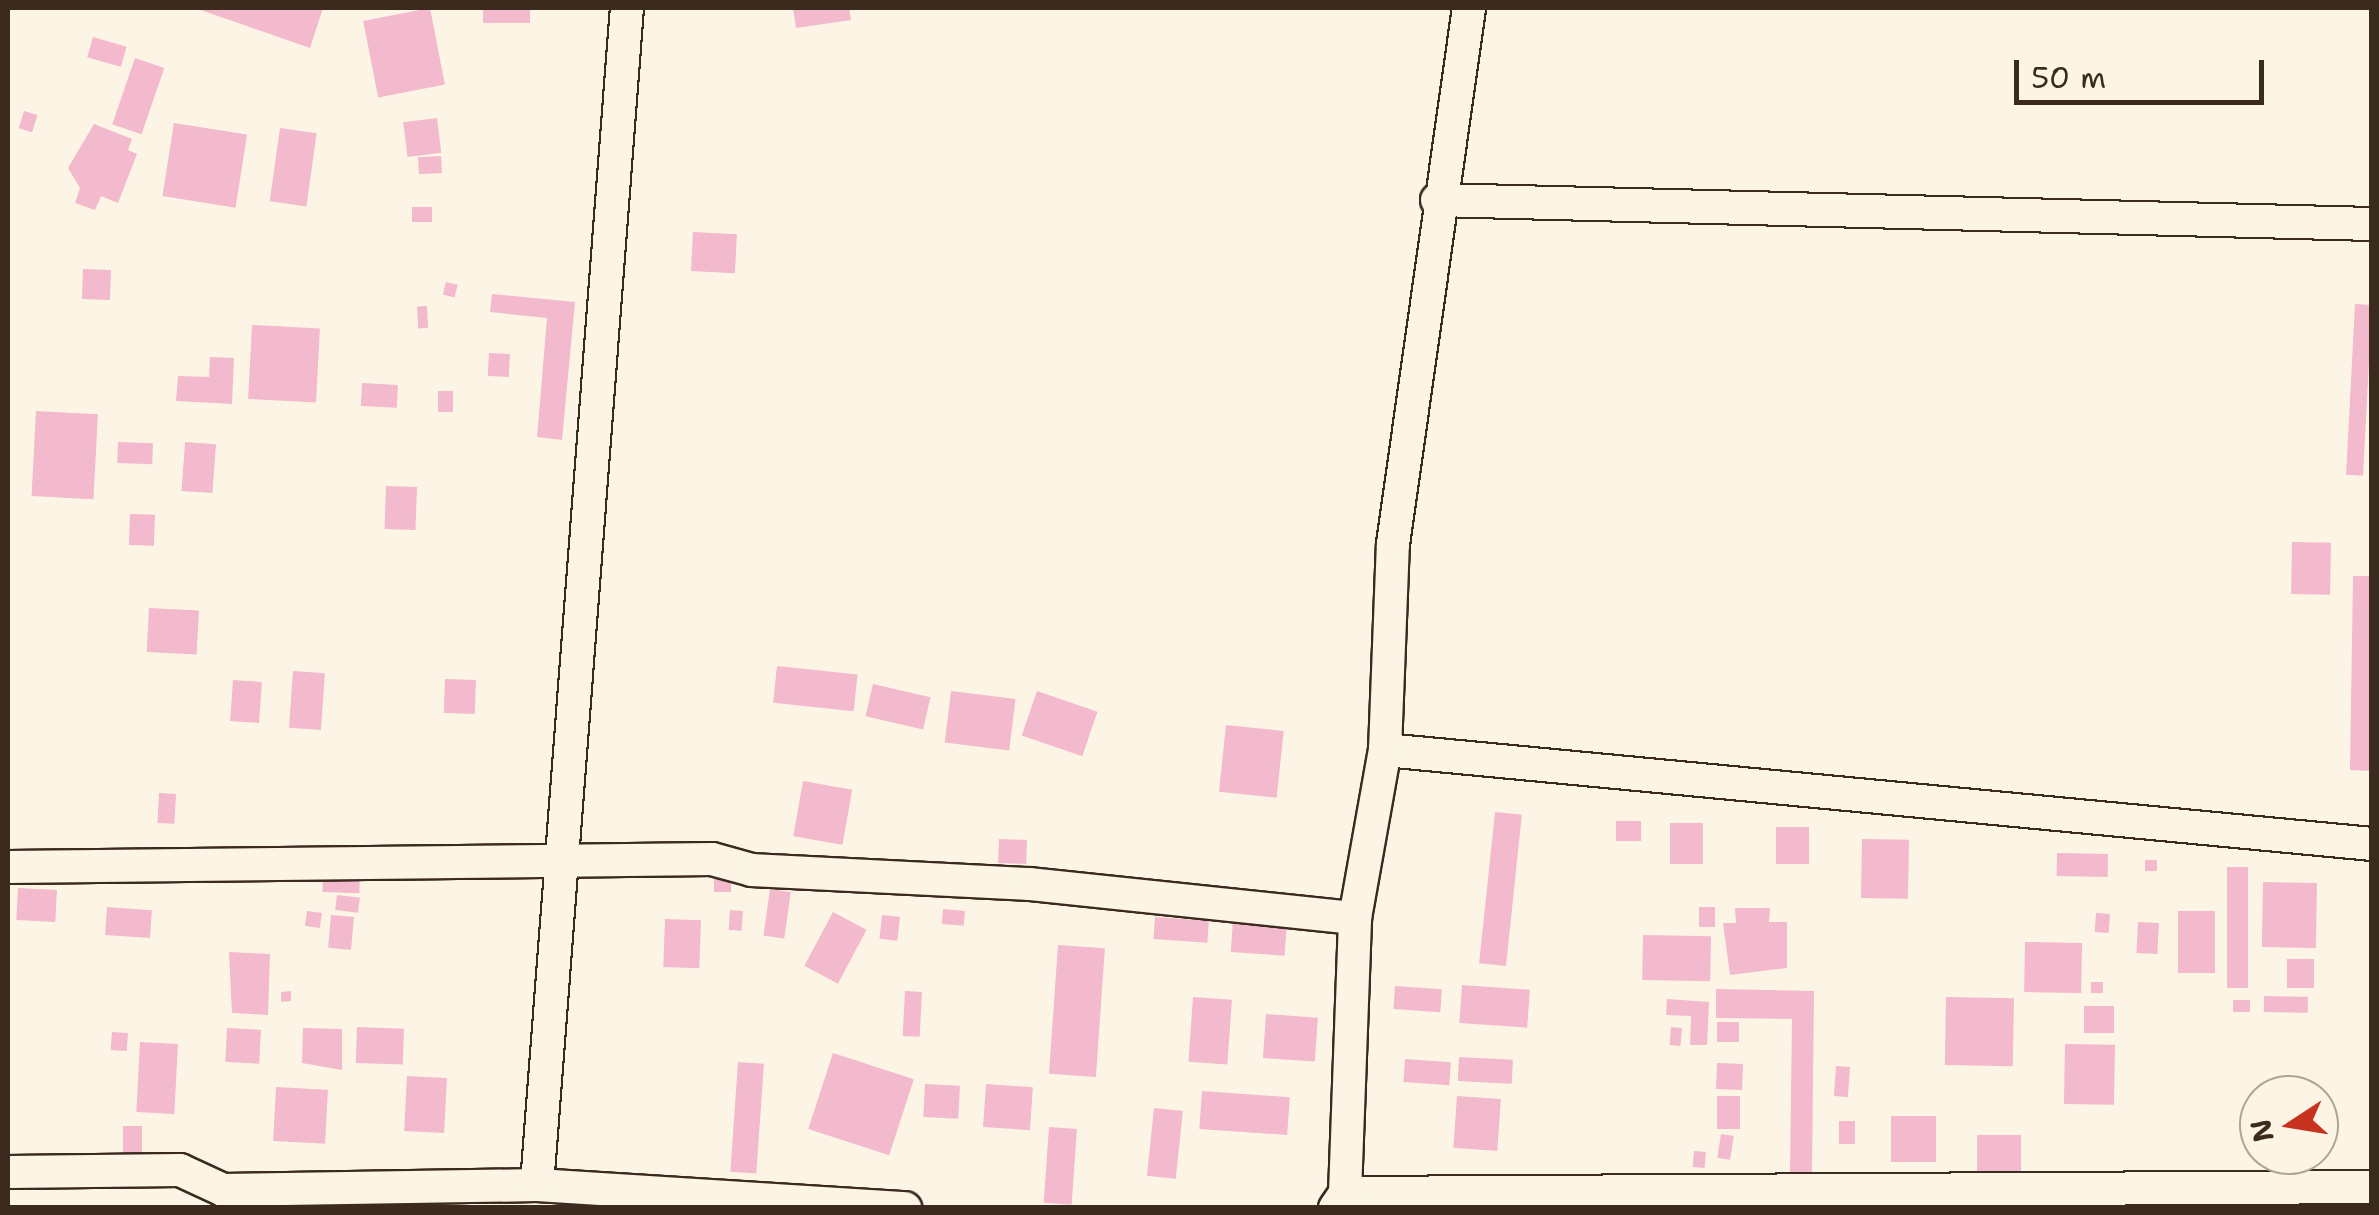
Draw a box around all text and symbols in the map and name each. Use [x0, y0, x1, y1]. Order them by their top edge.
scale bar [2019, 40, 2269, 102]
text: 50 m [2031, 57, 2106, 98]
north arrow [2239, 1075, 2339, 1175]
text: N [2241, 1116, 2283, 1146]

